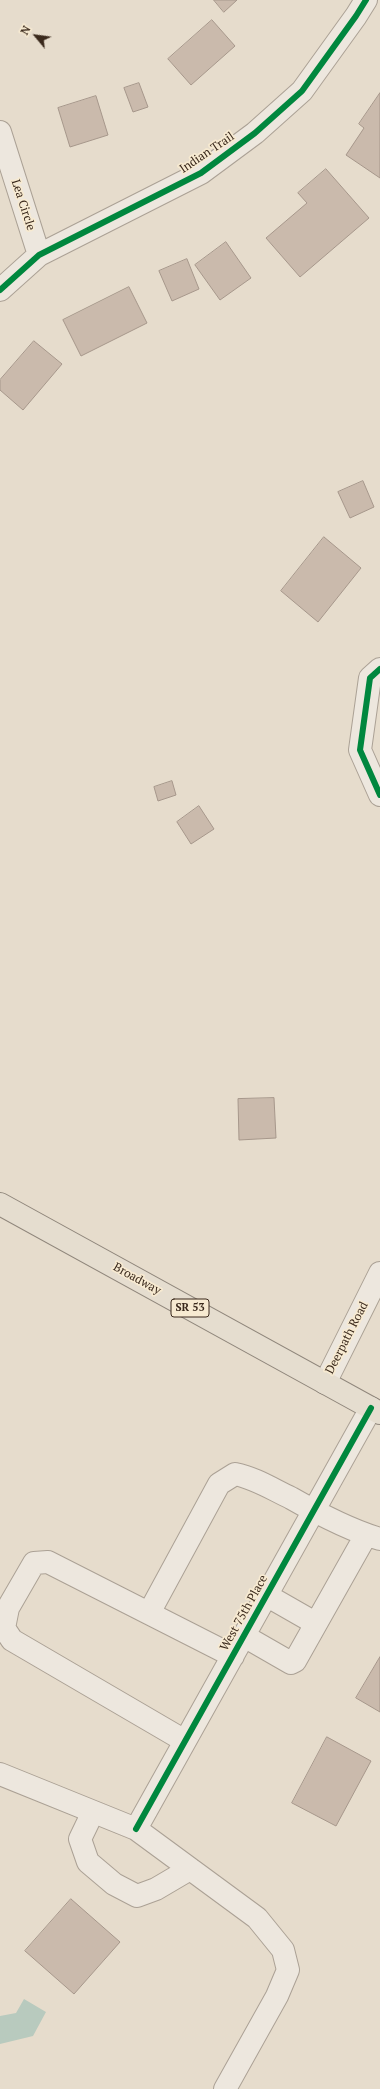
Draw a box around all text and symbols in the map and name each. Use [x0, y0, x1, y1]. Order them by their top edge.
north arrow [16, 16, 56, 56]
text: N [17, 23, 34, 37]
street label: Indian Trail [177, 130, 237, 176]
street label: Lea Circle [8, 178, 38, 232]
street label: Broadway [111, 1260, 163, 1298]
road number: SR 53 [171, 1299, 209, 1317]
street label: Deerpath Road [323, 1299, 371, 1377]
street label: West 75th Place [217, 1573, 271, 1653]

